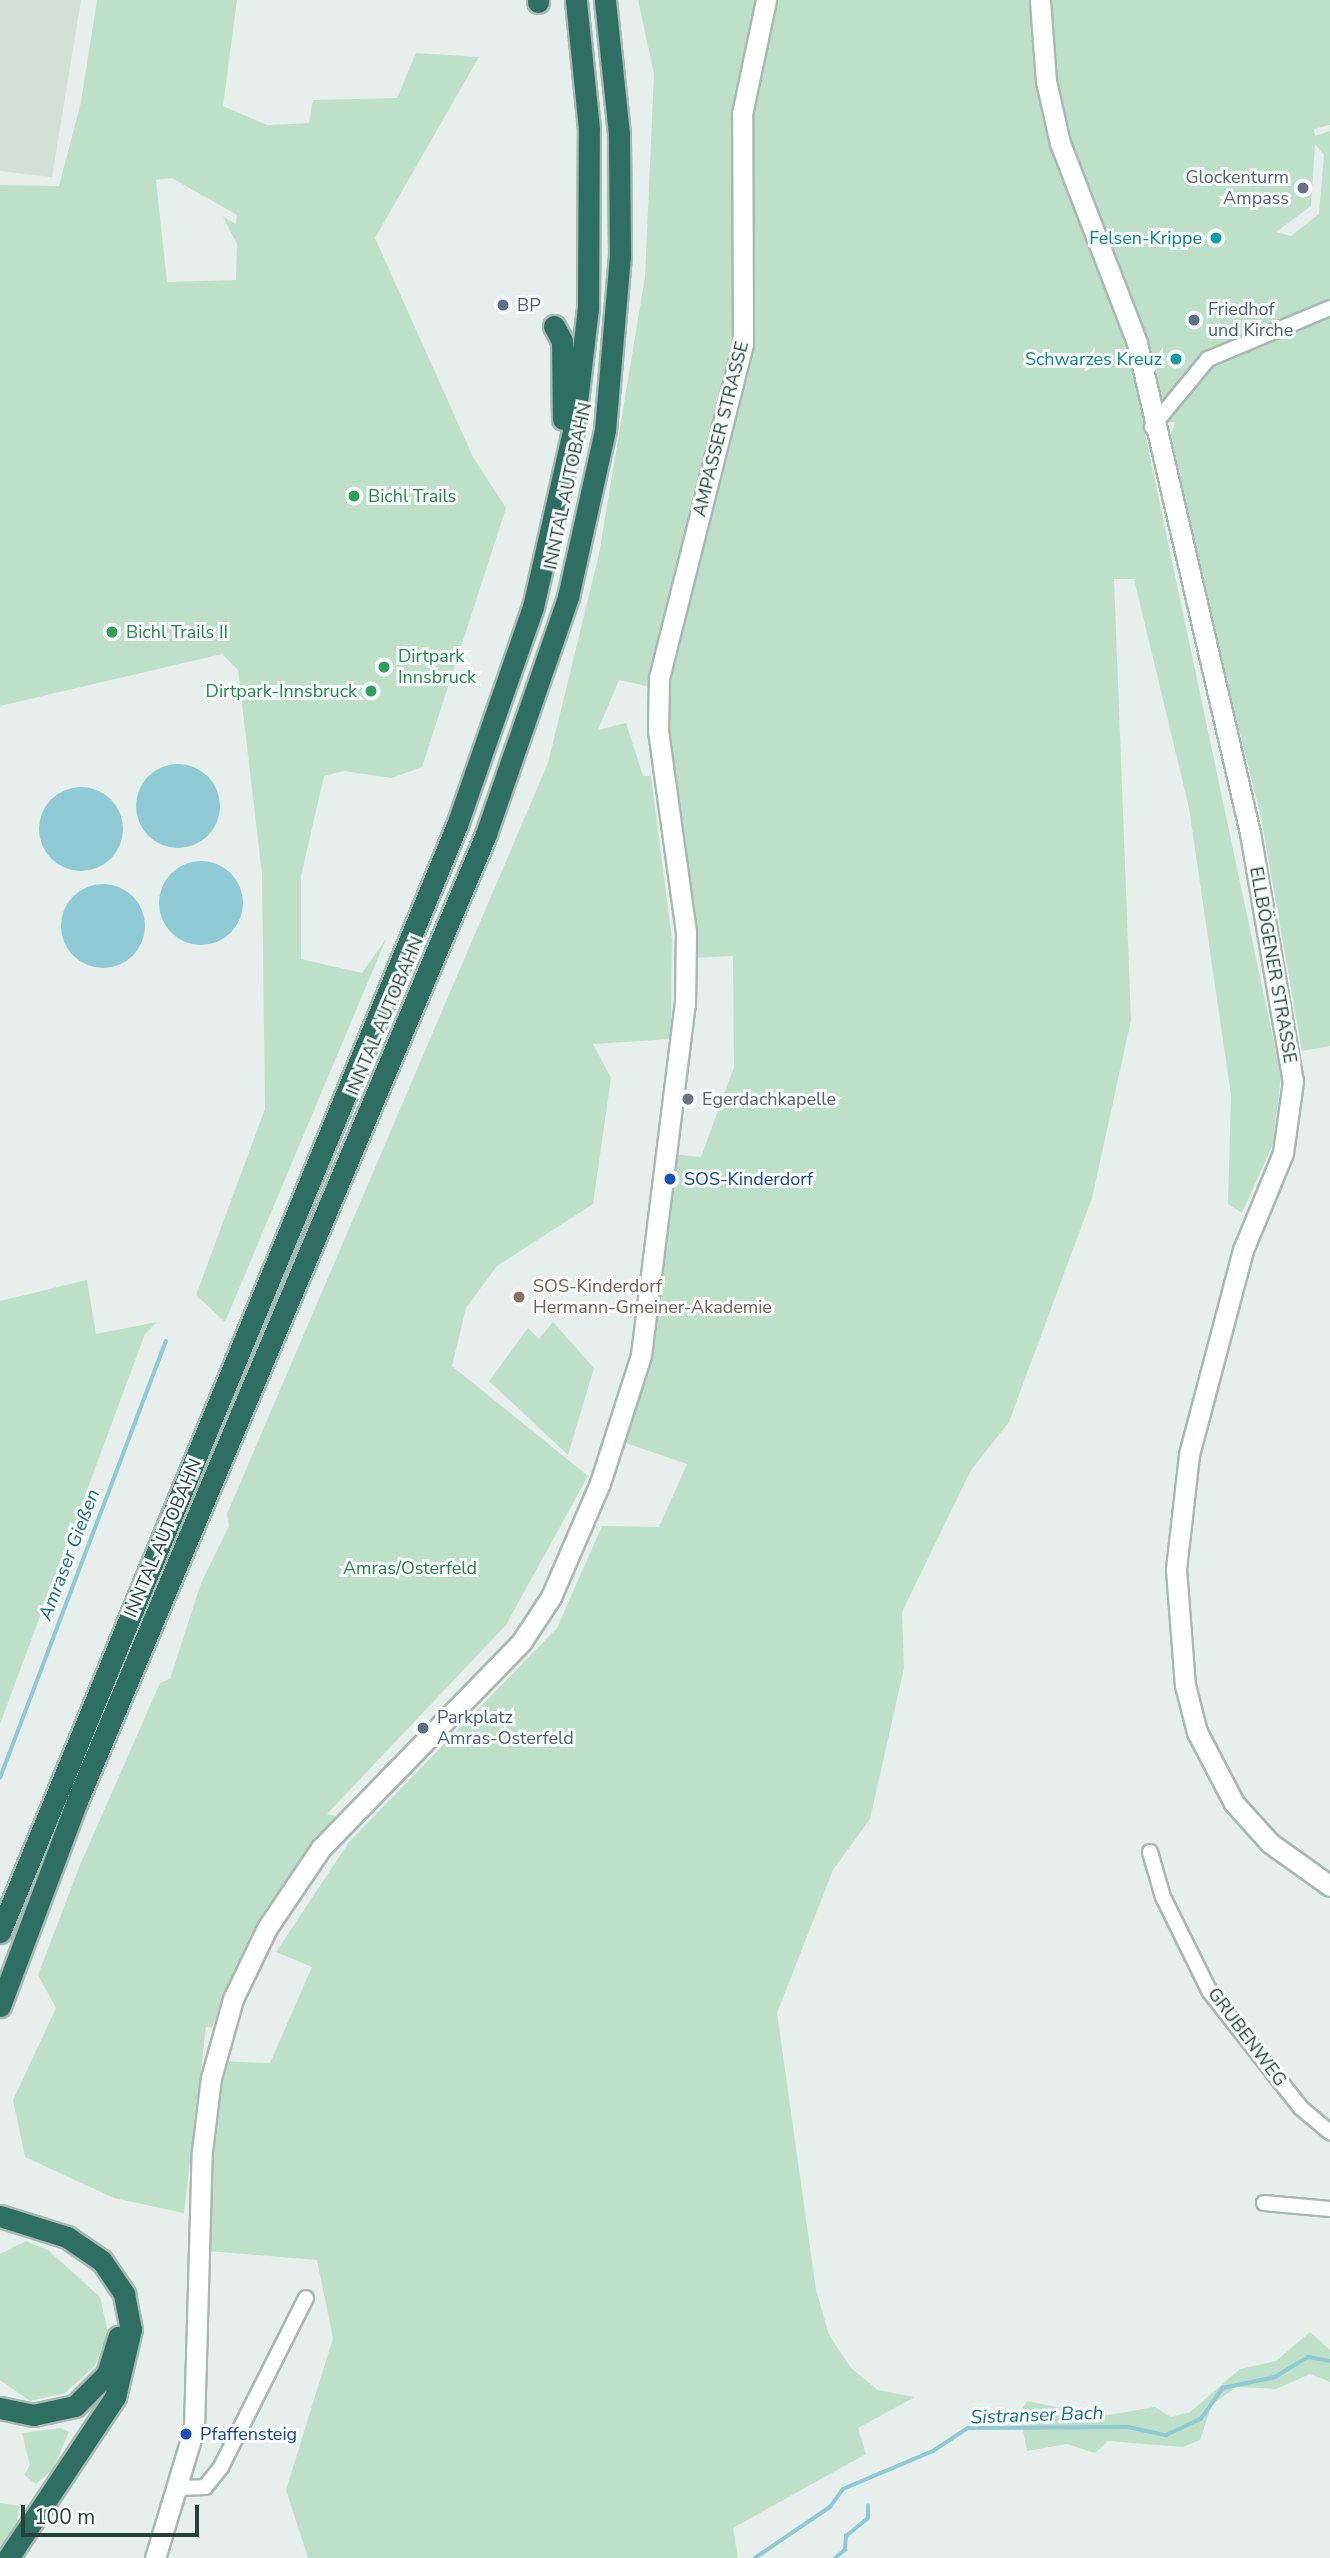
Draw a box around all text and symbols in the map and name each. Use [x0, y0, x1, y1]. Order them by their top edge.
place label: Glockenturm Ampass [1186, 167, 1289, 210]
marker: Glockenturm Ampass [1295, 180, 1311, 196]
place label: Felsen-Krippe [1089, 227, 1202, 249]
marker: Felsen-Krippe [1208, 230, 1224, 246]
place label: BP [517, 294, 541, 316]
marker: BP [495, 297, 511, 313]
place label: Friedhof und Kirche [1208, 299, 1293, 342]
marker: Friedhof und Kirche [1186, 312, 1202, 328]
street label: AMPASSER STRASSE [689, 339, 753, 519]
place label: Schwarzes Kreuz [1025, 348, 1162, 370]
marker: Schwarzes Kreuz [1168, 351, 1184, 367]
street label: INNTAL AUTOBAHN [540, 400, 596, 572]
place label: Bichl Trails [368, 485, 456, 507]
marker: Bichl Trails [346, 488, 362, 504]
place label: Bichl Trails II [126, 621, 228, 643]
marker: Bichl Trails II [104, 624, 120, 640]
place label: Dirtpark Innsbruck [398, 646, 476, 688]
marker: Dirtpark Innsbruck [376, 659, 392, 675]
place label: Dirtpark-Innsbruck [206, 680, 357, 702]
marker: Dirtpark-Innsbruck [363, 683, 379, 699]
street label: ELLBÖGENER STRASSE [1245, 865, 1301, 1065]
street label: INNTAL AUTOBAHN [342, 933, 428, 1099]
place label: Egerdachkapelle [702, 1088, 836, 1110]
marker: Egerdachkapelle [680, 1091, 696, 1107]
place label: SOS-Kinderdorf [684, 1168, 813, 1190]
marker: SOS-Kinderdorf [662, 1171, 678, 1187]
place label: SOS-Kinderdorf Hermann-Gmeiner-Akademie [533, 1276, 772, 1318]
marker: SOS-Kinderdorf Hermann-Gmeiner-Akademie [511, 1289, 527, 1305]
street label: INNTAL AUTOBAHN [120, 1455, 206, 1621]
water label: Amraser Gießen [35, 1486, 105, 1624]
park label: Amras/Osterfeld [343, 1557, 477, 1579]
place label: Parkplatz Amras-Osterfeld [437, 1707, 574, 1750]
marker: Parkplatz Amras-Osterfeld [415, 1720, 431, 1736]
street label: GRUBENWEG [1203, 1984, 1291, 2090]
water label: Sistranser Bach [970, 2402, 1104, 2430]
place label: Pfaffensteig [200, 2423, 297, 2445]
marker: Pfaffensteig [178, 2426, 194, 2442]
scale bar [24, 2492, 203, 2536]
text: 100 m [34, 2503, 95, 2531]

